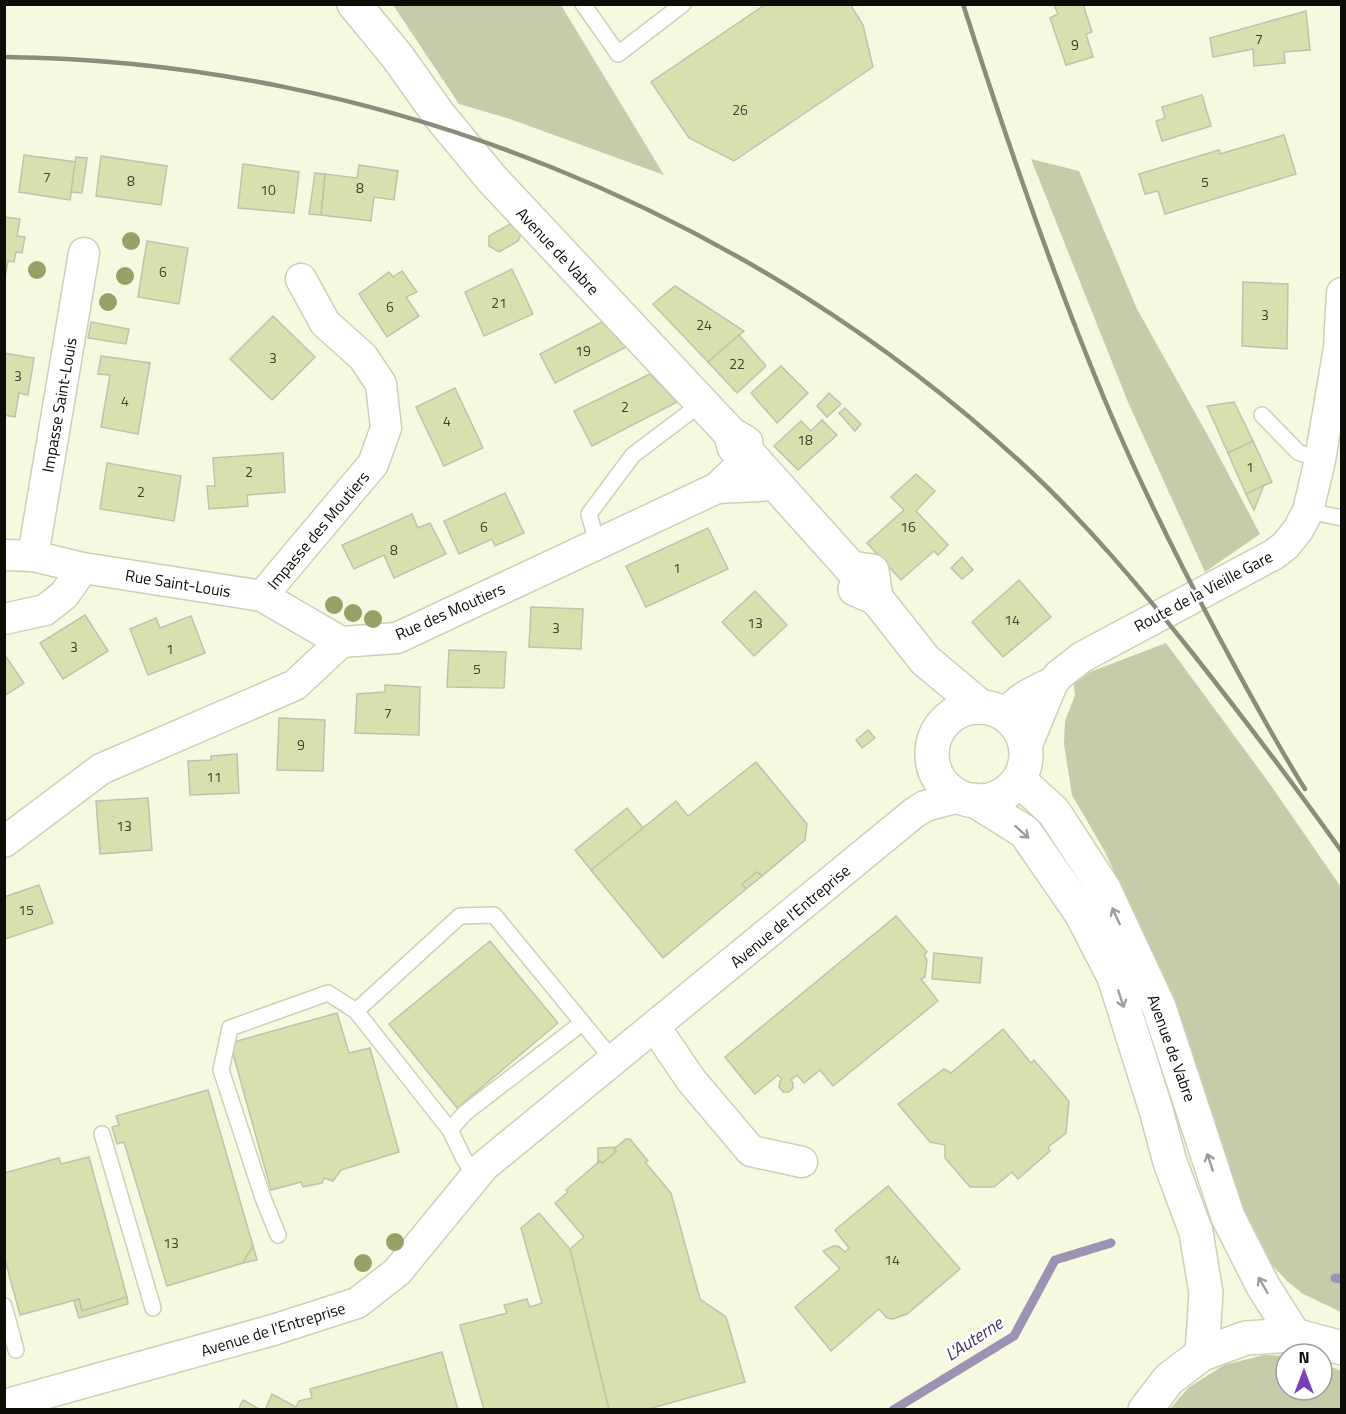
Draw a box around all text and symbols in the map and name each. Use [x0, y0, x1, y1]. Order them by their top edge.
house number: 7 [1255, 28, 1263, 49]
house number: 9 [1071, 34, 1079, 55]
house number: 26 [732, 99, 748, 120]
house number: 7 [43, 166, 51, 187]
house number: 8 [127, 170, 135, 191]
house number: 5 [1201, 171, 1209, 192]
house number: 8 [356, 177, 364, 198]
house number: 10 [260, 179, 276, 200]
street label: Avenue de Vabre [511, 202, 605, 300]
house number: 6 [159, 261, 167, 282]
house number: 21 [491, 292, 507, 313]
house number: 6 [386, 296, 394, 317]
house number: 3 [1261, 304, 1269, 325]
house number: 24 [696, 314, 712, 335]
street label: Impasse Saint-Louis [35, 336, 83, 474]
house number: 19 [575, 340, 591, 361]
house number: 3 [269, 347, 277, 368]
house number: 22 [729, 353, 745, 374]
house number: 3 [14, 365, 22, 386]
house number: 4 [121, 390, 129, 411]
house number: 2 [621, 396, 629, 417]
house number: 4 [443, 410, 451, 431]
house number: 18 [797, 429, 813, 450]
house number: 1 [1246, 456, 1254, 477]
house number: 2 [245, 461, 253, 482]
street label: Impasse des Moutiers [261, 466, 375, 594]
house number: 2 [137, 481, 145, 502]
house number: 6 [480, 516, 488, 537]
house number: 16 [900, 516, 916, 537]
house number: 8 [390, 539, 398, 560]
street label: Route de la Vieille Gare [1129, 544, 1277, 638]
house number: 1 [673, 557, 681, 578]
street label: Rue Saint-Louis [124, 563, 232, 603]
street label: Rue des Moutiers [391, 576, 509, 646]
house number: 14 [1004, 609, 1020, 630]
house number: 13 [747, 612, 763, 633]
house number: 3 [552, 617, 560, 638]
house number: 3 [70, 636, 78, 657]
house number: 1 [166, 638, 174, 659]
house number: 5 [473, 658, 481, 679]
house number: 7 [384, 702, 392, 723]
house number: 9 [297, 734, 305, 755]
house number: 11 [206, 766, 222, 787]
house number: 13 [116, 815, 132, 836]
one-way arrow [1015, 825, 1030, 839]
street label: Avenue de l'Entreprise [725, 859, 855, 973]
house number: 15 [18, 899, 34, 920]
one-way arrow [1110, 908, 1122, 926]
one-way arrow [1116, 989, 1127, 1008]
street label: Avenue de Vabre [1142, 991, 1202, 1105]
one-way arrow [1204, 1153, 1215, 1172]
house number: 13 [163, 1232, 179, 1253]
house number: 14 [884, 1249, 900, 1270]
one-way arrow [1257, 1277, 1269, 1294]
street label: Avenue de l'Entreprise [198, 1296, 348, 1362]
water label: L'Auterne [939, 1309, 1009, 1367]
north arrow [1274, 1342, 1334, 1402]
text: N [1298, 1345, 1310, 1369]

